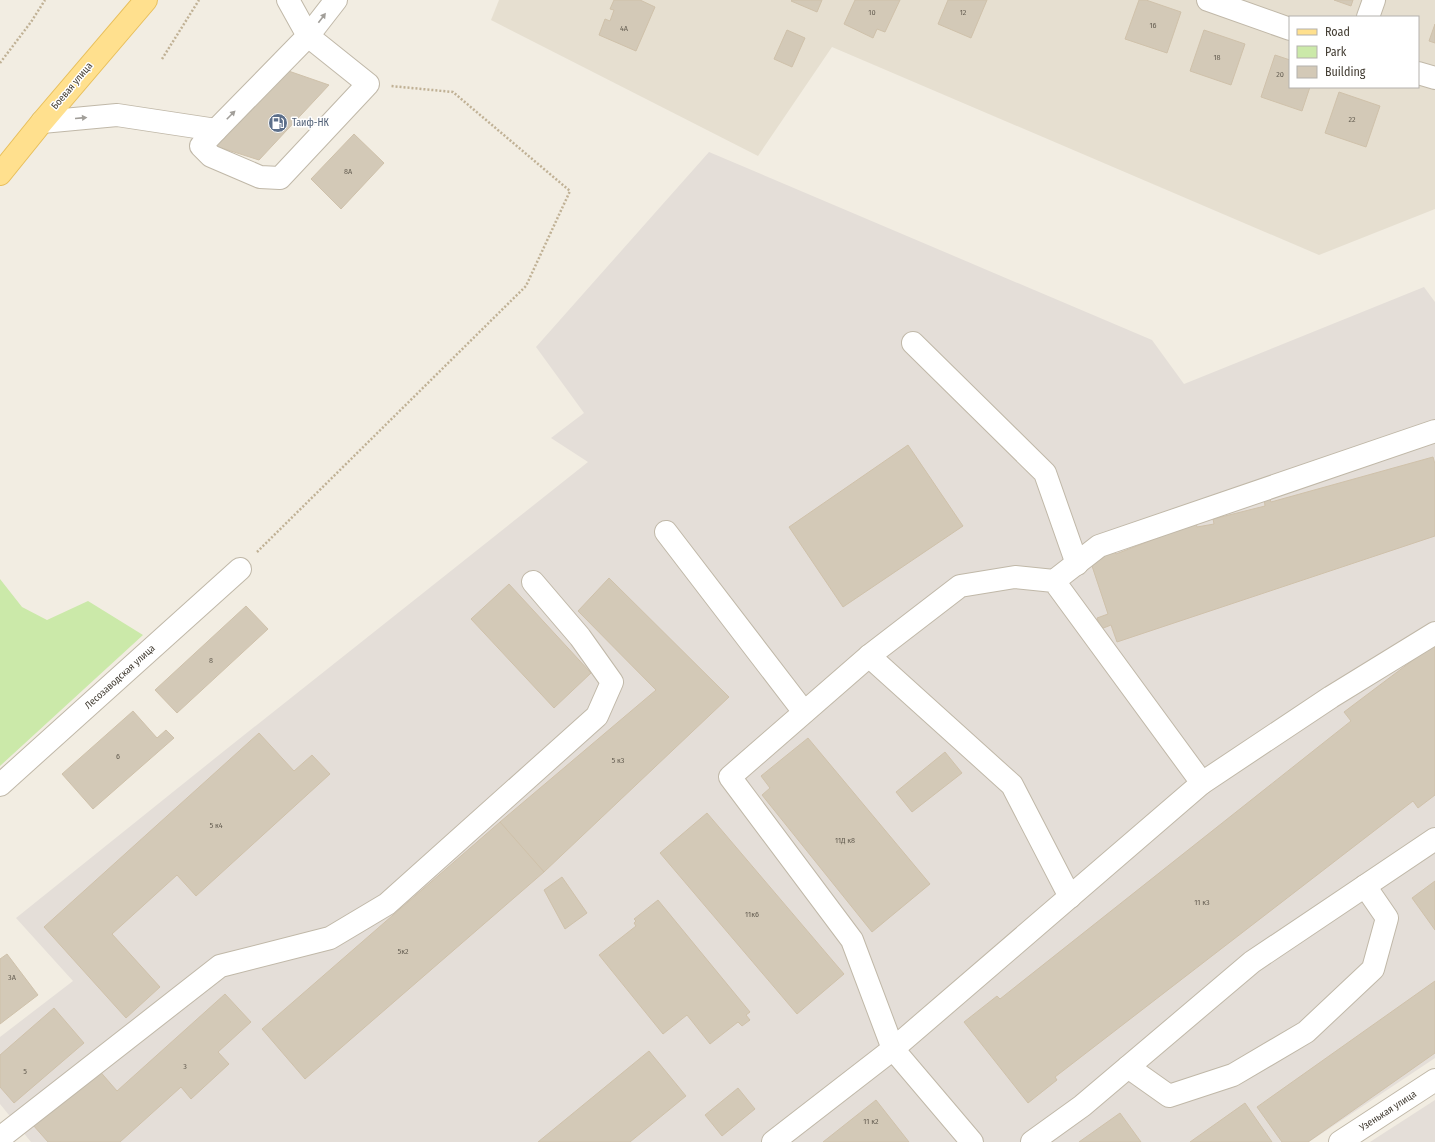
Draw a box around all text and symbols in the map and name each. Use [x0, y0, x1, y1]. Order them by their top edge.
house number: 10 [868, 8, 876, 17]
house number: 12 [960, 8, 967, 17]
one-way arrow [318, 13, 326, 24]
legend [1289, 16, 1419, 88]
house number: 16 [1149, 21, 1157, 30]
house number: 4А [620, 24, 629, 33]
text: Road [1325, 25, 1350, 39]
text: Park [1325, 45, 1347, 59]
house number: 18 [1213, 53, 1221, 62]
street label: Боевая улица [49, 60, 95, 112]
text: Building [1325, 65, 1366, 79]
house number: 20 [1276, 70, 1284, 79]
one-way arrow [226, 110, 236, 120]
fuel station icon: Таиф-НК [267, 112, 289, 134]
one-way arrow [75, 115, 87, 122]
house number: 22 [1348, 115, 1356, 124]
place label: Таиф-НК [292, 117, 329, 129]
house number: 8А [344, 167, 353, 176]
street label: Лесозаводская улица [82, 642, 158, 712]
house number: 8 [209, 656, 213, 665]
house number: 6 [116, 752, 120, 761]
house number: 5 к3 [612, 756, 625, 765]
house number: 5 к4 [209, 821, 223, 830]
house number: 11Д к8 [835, 836, 855, 845]
house number: 11 к3 [1194, 898, 1210, 907]
house number: 11к6 [745, 910, 759, 919]
house number: 5к2 [398, 947, 409, 956]
house number: 3А [8, 973, 17, 982]
house number: 3 [183, 1062, 187, 1071]
house number: 5 [23, 1067, 27, 1076]
street label: Узенькая улица [1356, 1088, 1419, 1134]
house number: 11 к2 [863, 1117, 879, 1126]

